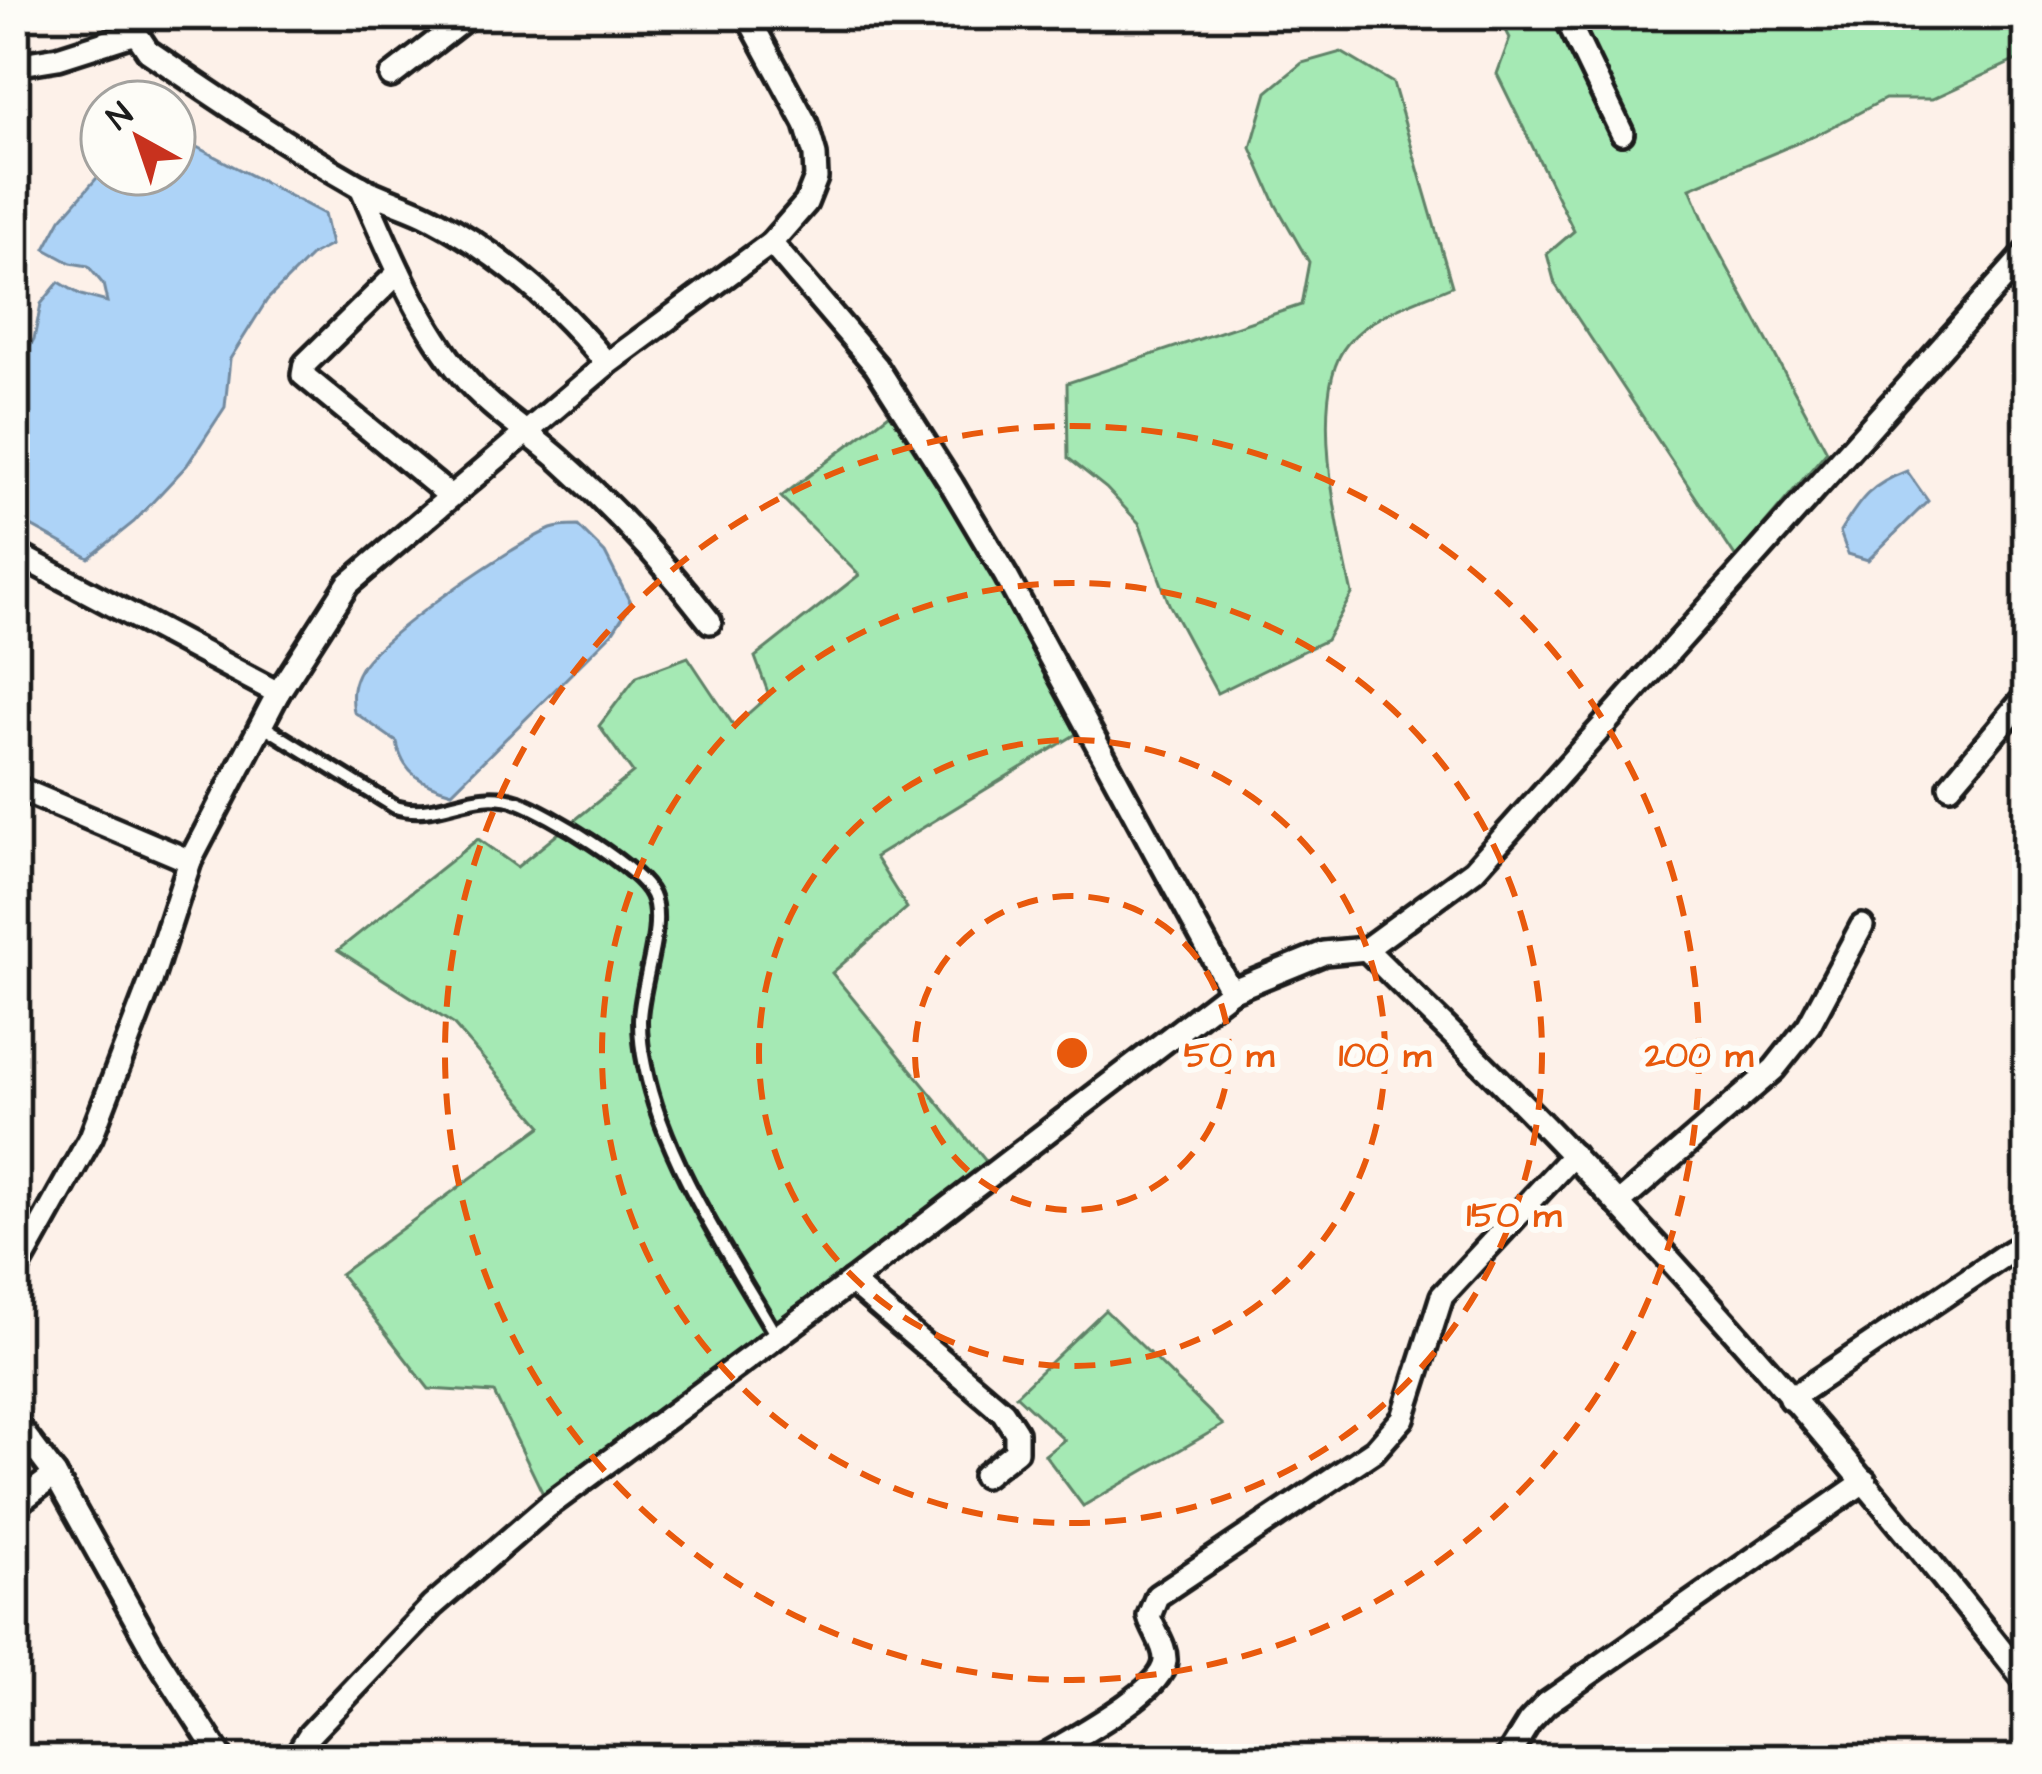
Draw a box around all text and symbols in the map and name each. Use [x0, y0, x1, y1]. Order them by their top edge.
north arrow [78, 78, 198, 198]
text: N [97, 92, 143, 141]
text: 50 m [1184, 1030, 1275, 1081]
text: 100 m [1339, 1030, 1432, 1081]
text: 200 m [1644, 1030, 1754, 1081]
centre of rings [1051, 1032, 1093, 1074]
text: 150 m [1466, 1190, 1563, 1241]

